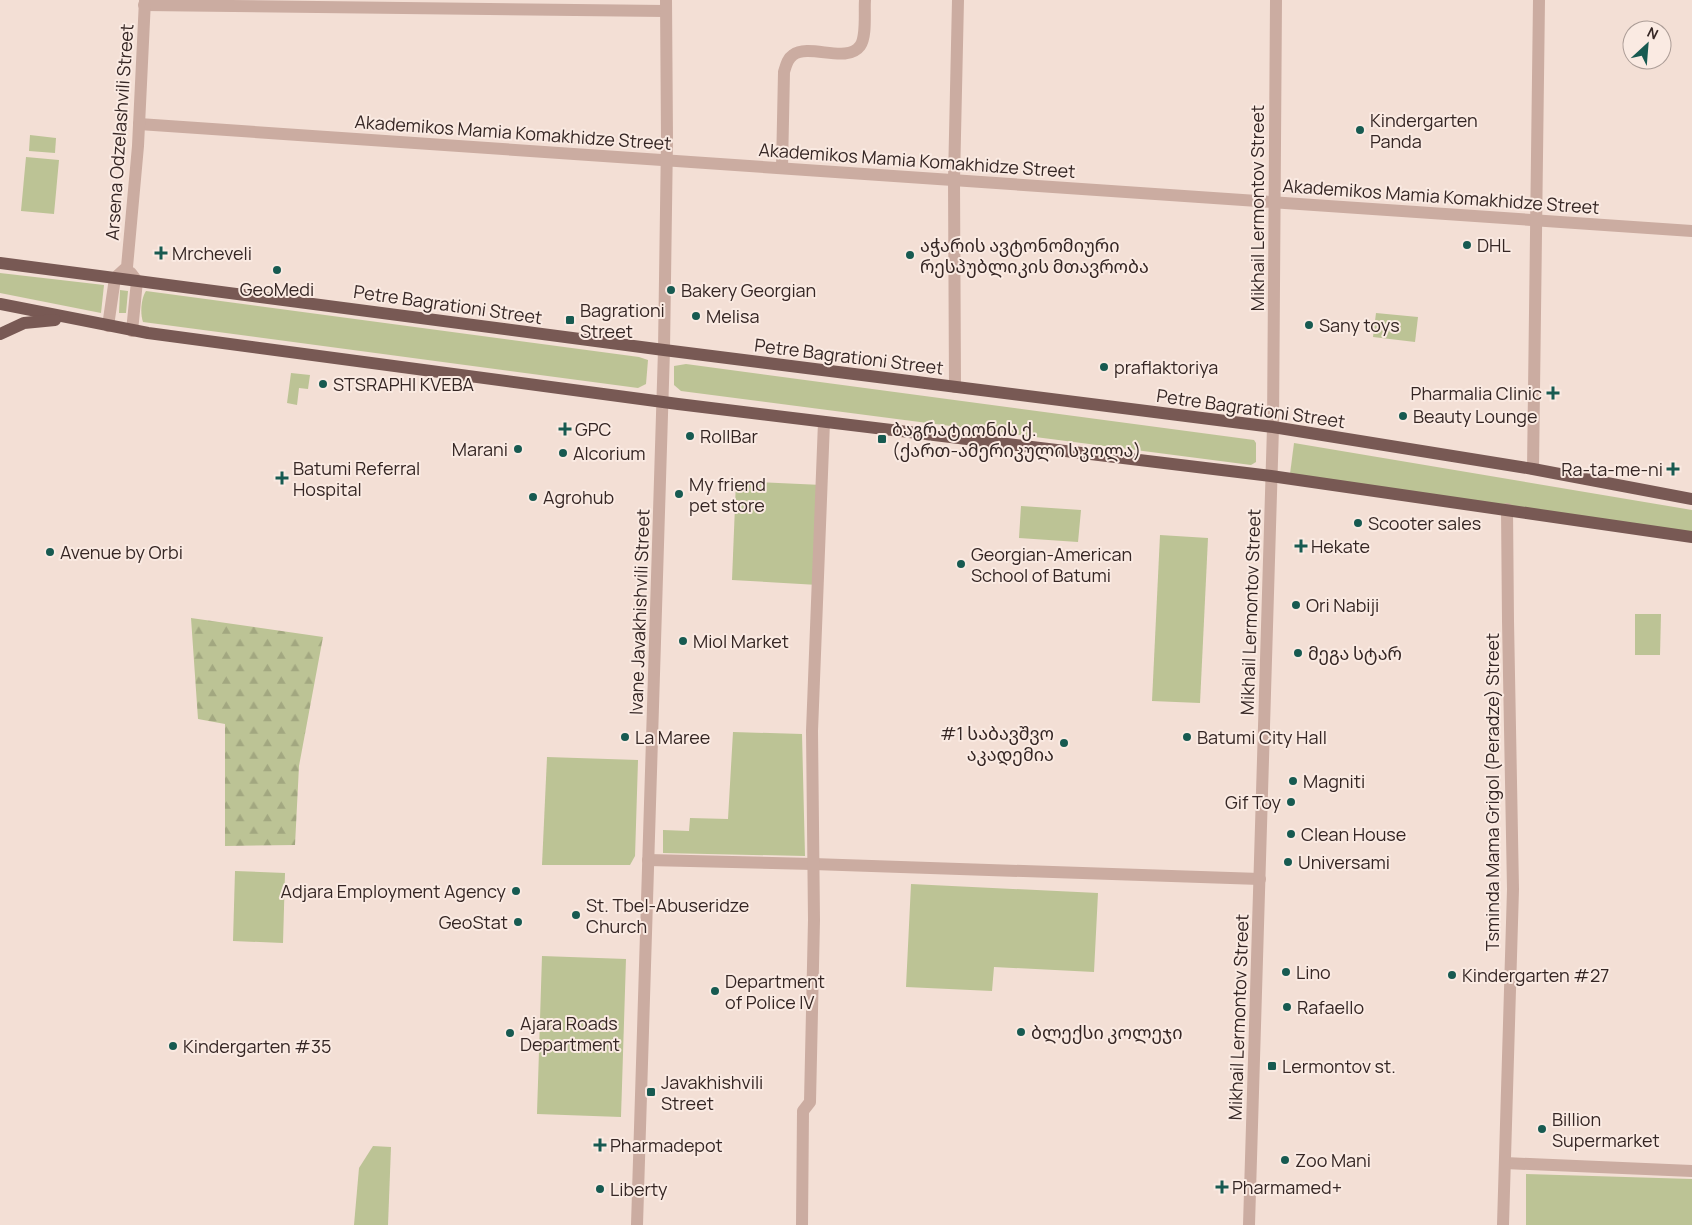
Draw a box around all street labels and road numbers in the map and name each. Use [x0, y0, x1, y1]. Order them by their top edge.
street label: Arsena Odzelashvili Street [99, 23, 139, 241]
street label: Mikhail Lermontov Street [1245, 105, 1269, 311]
street label: Akademikos Mamia Komakhidze Street [354, 109, 672, 155]
street label: Akademikos Mamia Komakhidze Street [758, 137, 1076, 183]
street label: Akademikos Mamia Komakhidze Street [1282, 173, 1600, 219]
street label: Petre Bagrationi Street [352, 279, 544, 329]
street label: Petre Bagrationi Street [753, 332, 945, 380]
street label: Petre Bagrationi Street [1155, 383, 1347, 433]
street label: Ivane Javakhishvili Street [623, 508, 655, 716]
street label: Mikhail Lermontov Street [1234, 508, 1266, 716]
street label: Tsminda Mama Grigol (Peradze) Street [1480, 633, 1504, 951]
street label: Mikhail Lermontov Street [1222, 913, 1254, 1121]

